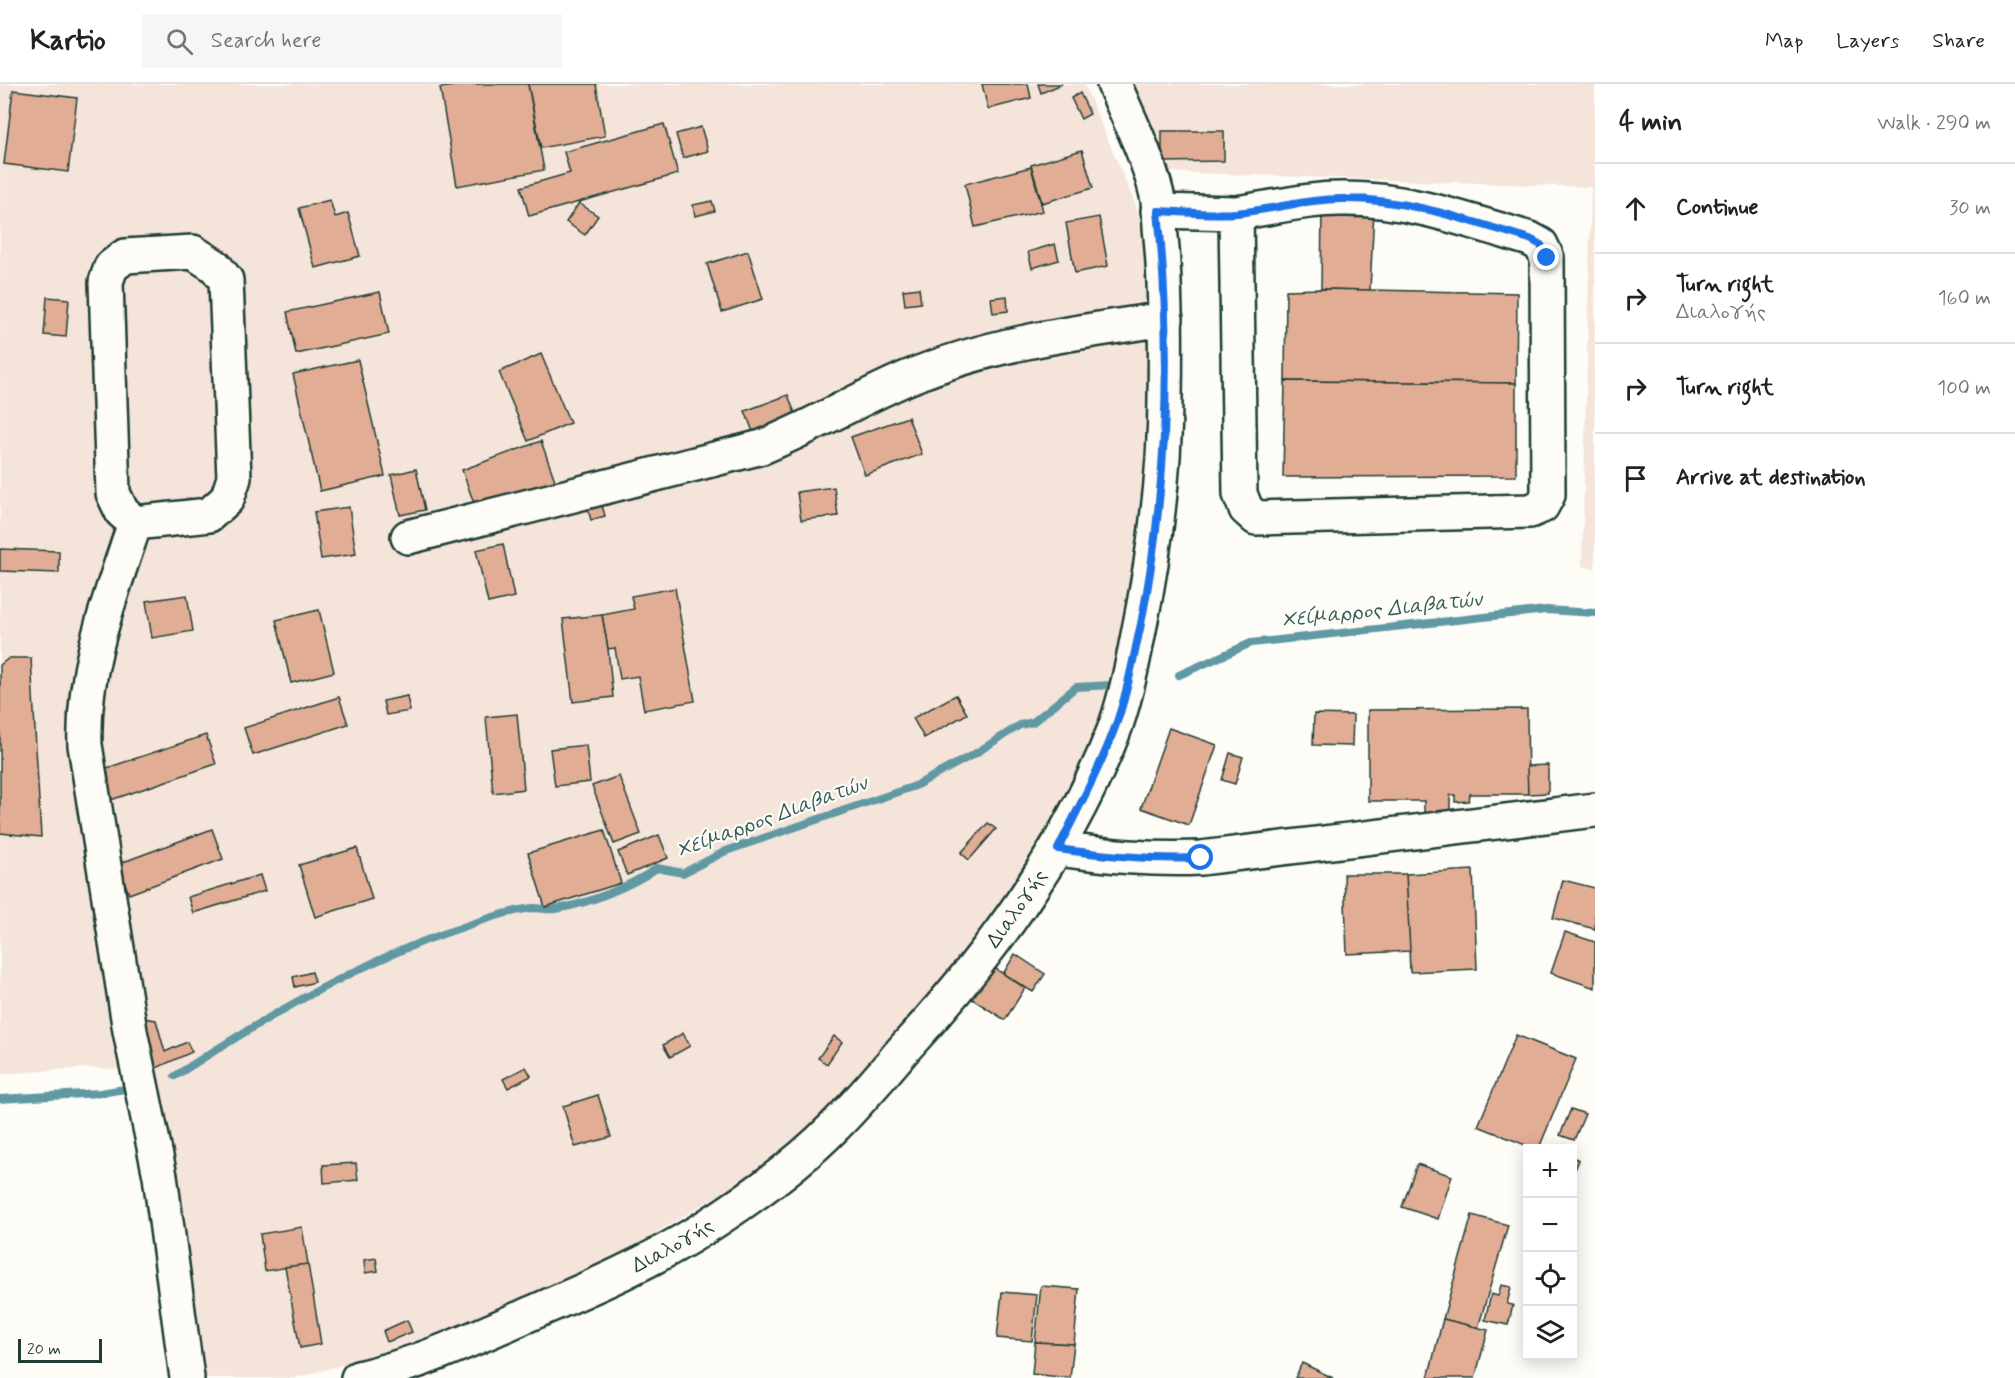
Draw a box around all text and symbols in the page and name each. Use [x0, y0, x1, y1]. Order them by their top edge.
search box [142, 14, 562, 68]
text: Kartio [30, 23, 106, 60]
icon: search [163, 25, 196, 58]
text: Search here [211, 27, 322, 55]
text: Map [1765, 27, 1803, 55]
text: Layers [1836, 27, 1899, 55]
text: Share [1932, 27, 1985, 55]
text: 4 min [1619, 106, 1682, 140]
text: Walk · 290 m [1877, 110, 1991, 137]
icon: ahead [1619, 192, 1652, 225]
text: Continue [1676, 194, 1758, 222]
text: 30 m [1949, 195, 1991, 222]
route end [1533, 244, 1559, 270]
text: Turn right [1676, 271, 1774, 299]
icon: right [1619, 282, 1652, 315]
text: 160 m [1938, 285, 1991, 312]
text: Διαλογής [1676, 299, 1766, 326]
icon: right [1619, 372, 1652, 405]
text: Turn right [1676, 374, 1774, 402]
text: 100 m [1937, 375, 1991, 402]
icon: arrive [1619, 462, 1652, 495]
text: Arrive at destination [1676, 464, 1866, 492]
water label: Χείμαρρος Διαβατών [1281, 585, 1485, 634]
water label: Χείμαρρος Διαβατών [673, 769, 873, 864]
route start [1187, 844, 1213, 870]
street label: Διαλογής [980, 864, 1054, 954]
map controls [1523, 1144, 1577, 1360]
button: + [1523, 1144, 1577, 1198]
button: − [1523, 1198, 1577, 1252]
street label: Διαλογής [627, 1212, 719, 1279]
button: locate [1523, 1252, 1577, 1306]
button: layers [1523, 1306, 1577, 1360]
scale bar [18, 1336, 102, 1364]
text: 20 m [27, 1339, 61, 1360]

